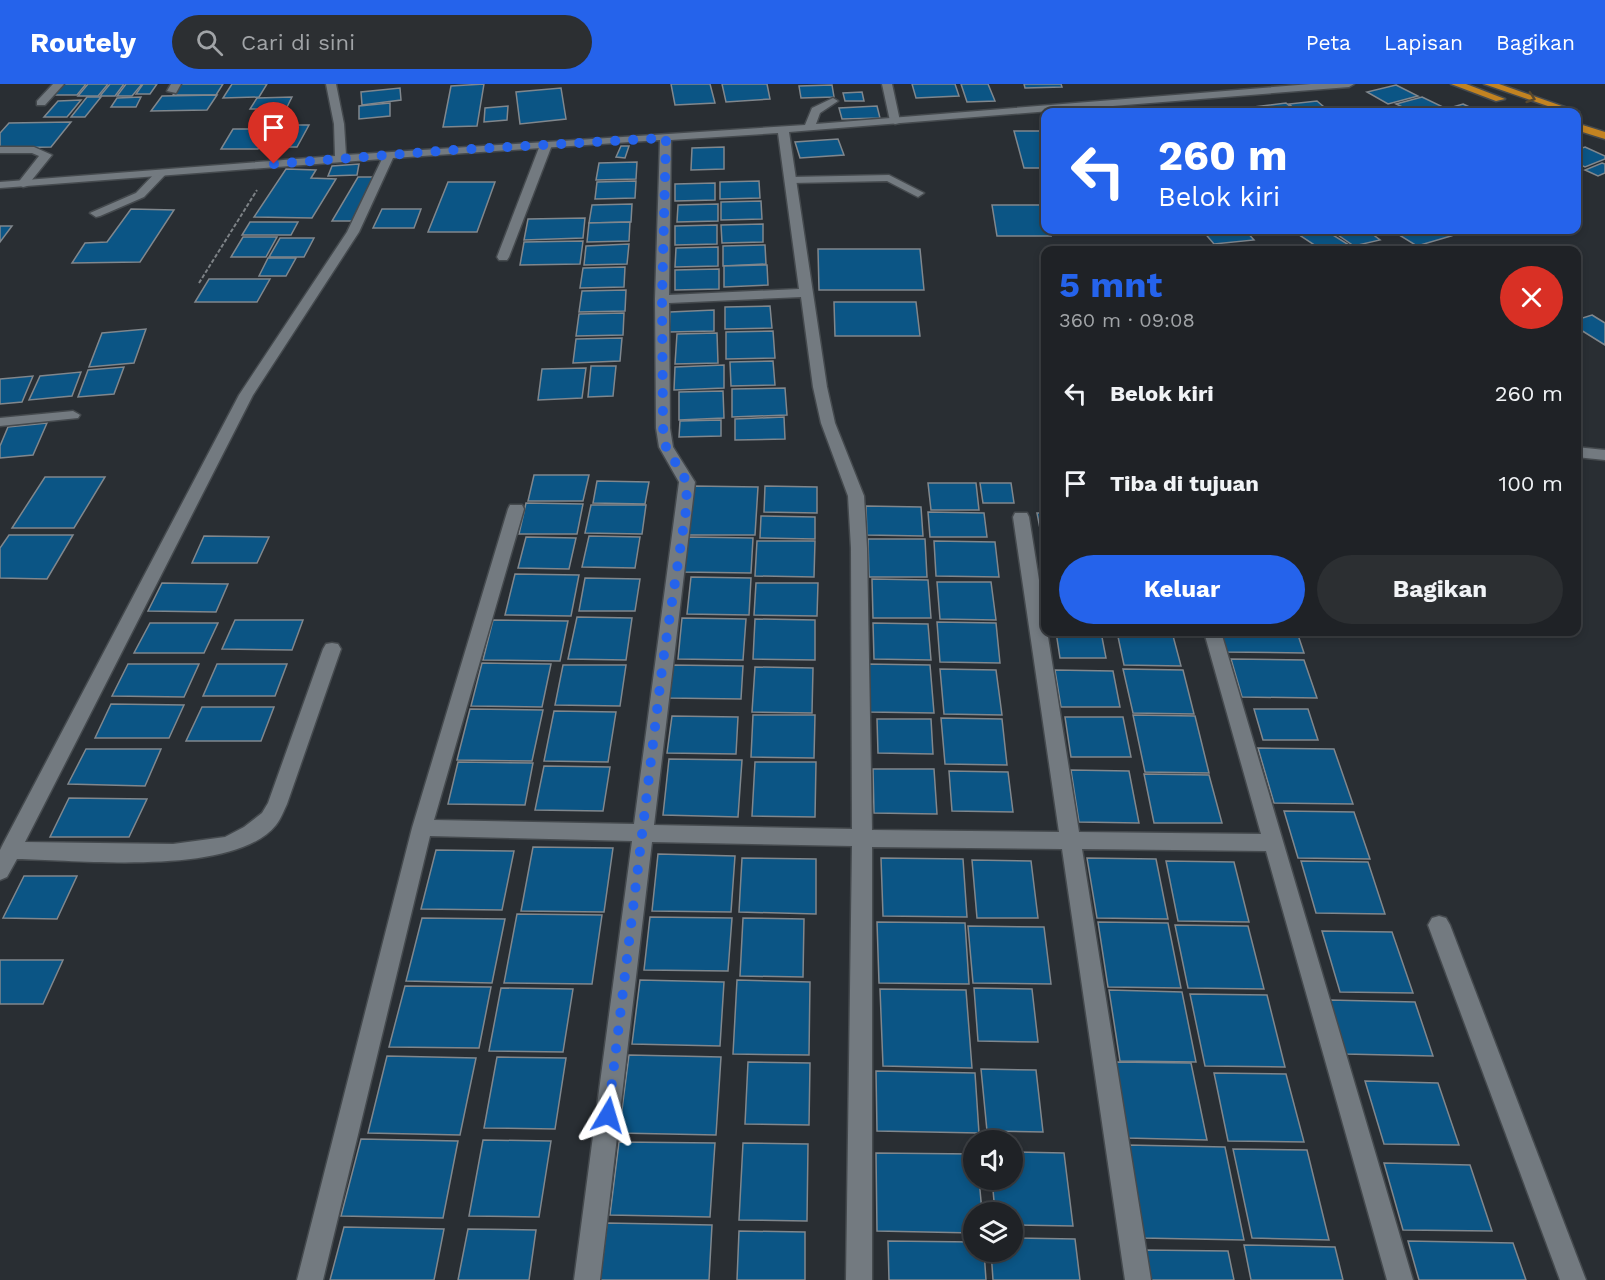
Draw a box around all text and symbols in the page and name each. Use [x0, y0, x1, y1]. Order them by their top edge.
search box [172, 15, 592, 69]
text: Routely [30, 26, 136, 59]
icon: search [193, 26, 226, 59]
text: Cari di sini [241, 30, 355, 55]
text: Peta [1306, 30, 1351, 55]
text: Lapisan [1384, 30, 1463, 55]
text: Bagikan [1496, 30, 1575, 55]
one-way arrow [1525, 91, 1536, 104]
pin [248, 102, 299, 164]
icon: arrive [257, 111, 290, 144]
text: 260 m [1158, 131, 1288, 180]
icon: left [1059, 132, 1137, 210]
text: Belok kiri [1158, 181, 1280, 213]
text: 5 mnt [1059, 264, 1162, 306]
button: close [1500, 266, 1563, 329]
text: 360 m · 09:08 [1059, 308, 1195, 332]
icon: left [1059, 377, 1092, 410]
text: Belok kiri [1110, 381, 1214, 406]
text: 260 m [1495, 381, 1563, 406]
icon: arrive [1059, 467, 1092, 500]
text: Tiba di tujuan [1110, 471, 1259, 496]
text: 100 m [1499, 471, 1563, 496]
button: Keluar [1059, 555, 1305, 624]
button: Bagikan [1317, 555, 1563, 624]
position arrow [576, 1083, 640, 1147]
map controls [963, 1130, 1023, 1262]
button: sound [963, 1130, 1023, 1190]
button: layers [963, 1202, 1023, 1262]

